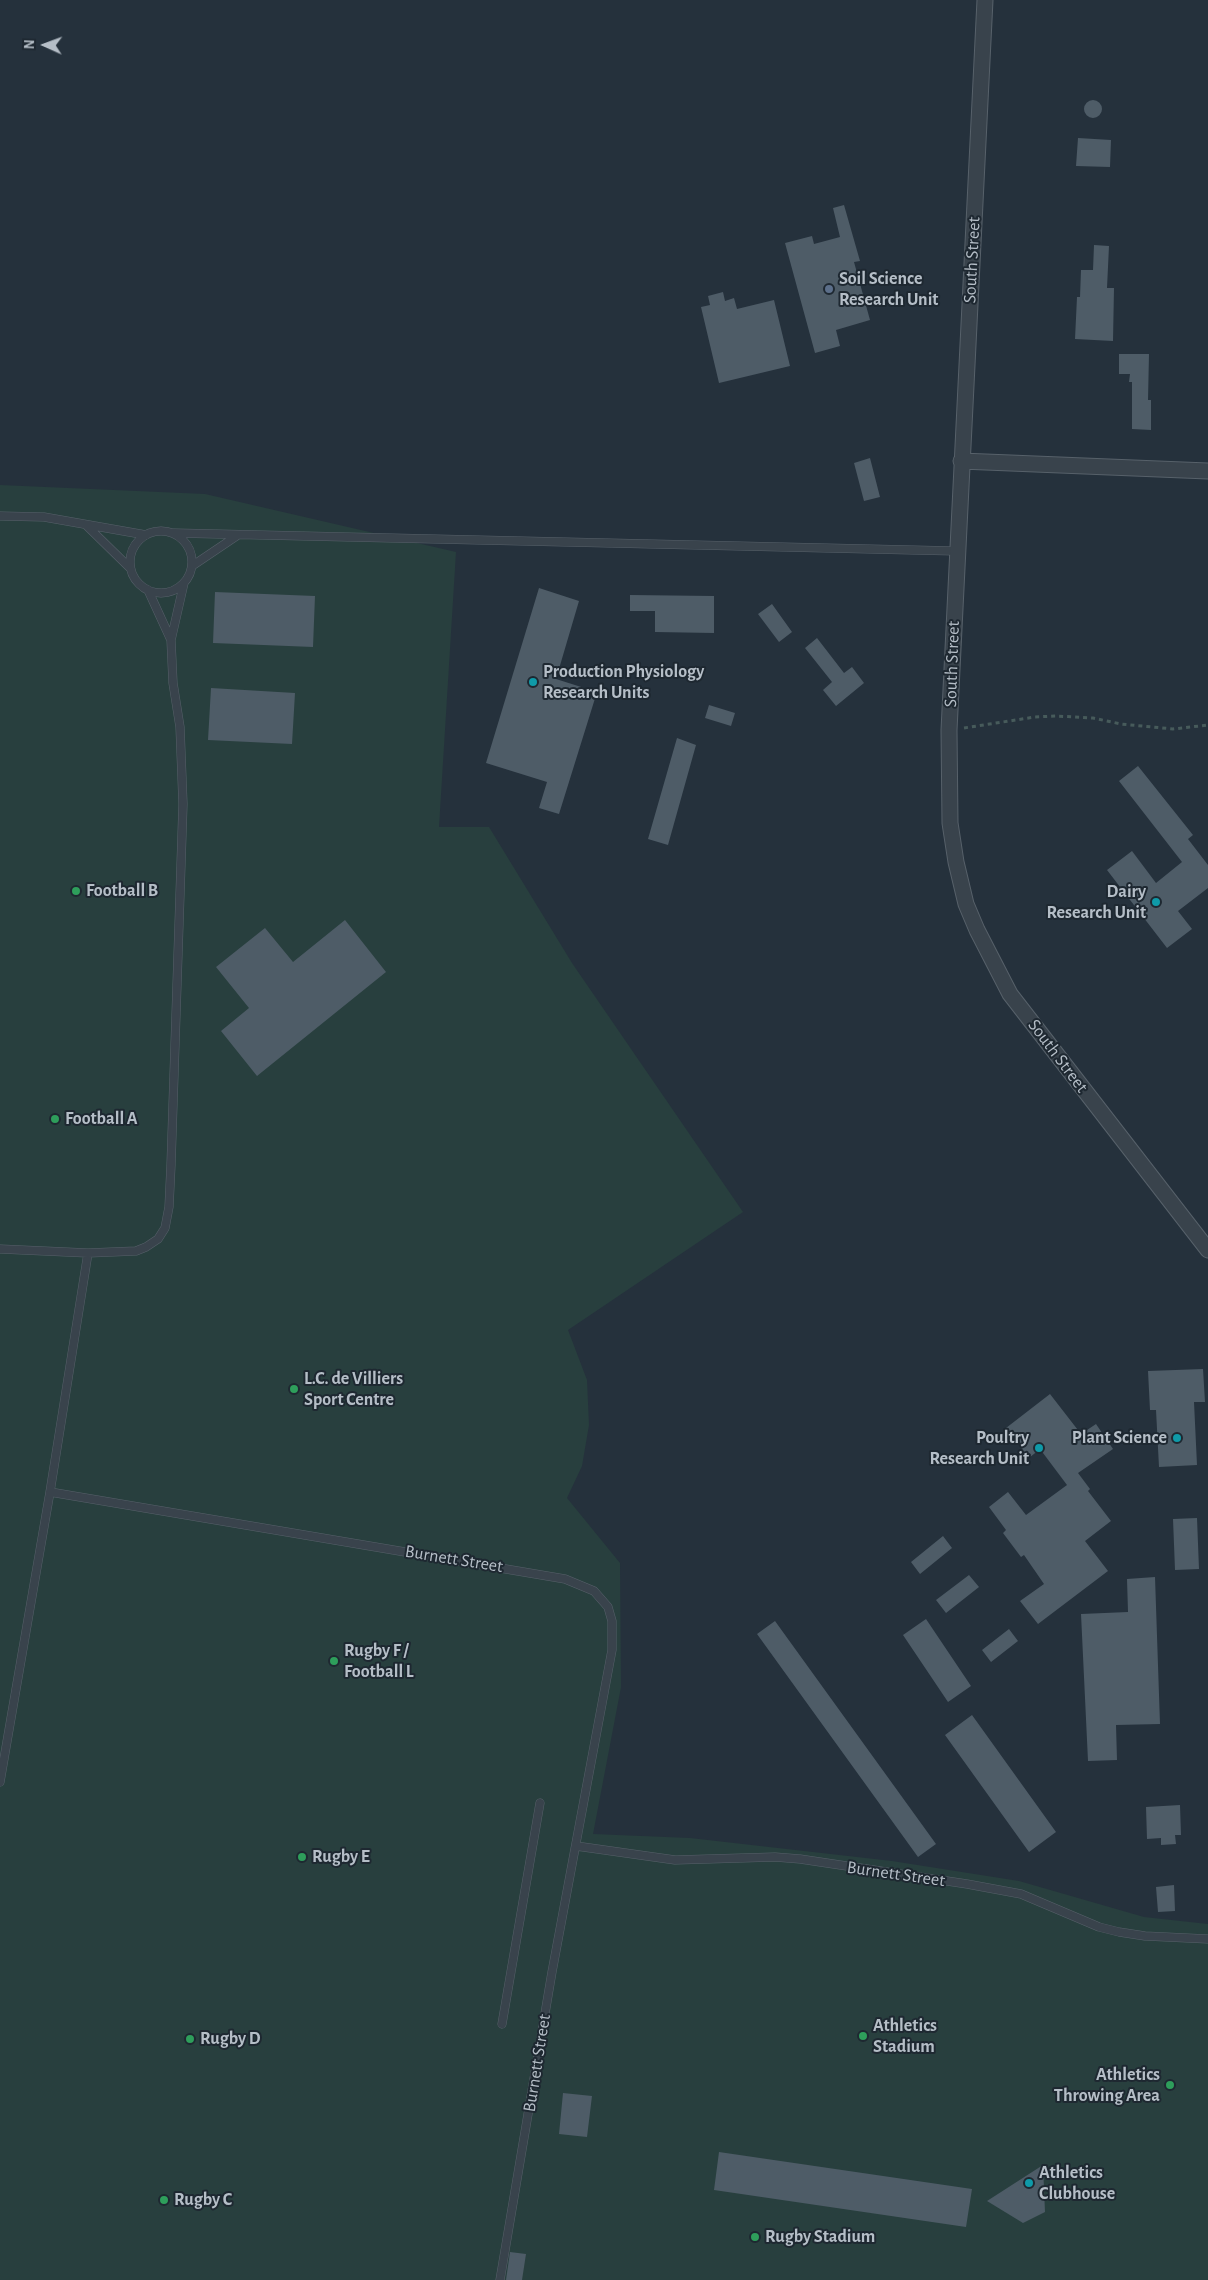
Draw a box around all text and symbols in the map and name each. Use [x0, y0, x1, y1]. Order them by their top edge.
north arrow [20, 20, 70, 70]
text: N [23, 39, 37, 50]
street label: South Street [959, 216, 985, 304]
place label: Soil Science Research Unit [839, 268, 938, 310]
marker: Soil Science Research Unit [823, 283, 835, 295]
street label: South Street [940, 620, 964, 708]
place label: Production Physiology Research Units [543, 661, 704, 704]
marker: Production Physiology Research Units [527, 676, 539, 688]
place label: Football B [86, 880, 158, 902]
place label: Dairy Research Unit [1047, 881, 1146, 924]
marker: Football B [70, 885, 82, 897]
marker: Dairy Research Unit [1150, 896, 1162, 908]
street label: South Street [1023, 1015, 1093, 1097]
place label: Football A [65, 1108, 138, 1130]
marker: Football A [49, 1113, 61, 1125]
place label: L.C. de Villiers Sport Centre [304, 1368, 403, 1410]
marker: L.C. de Villiers Sport Centre [288, 1383, 300, 1395]
place label: Poultry Research Unit [930, 1427, 1029, 1470]
place label: Plant Science [1072, 1427, 1167, 1449]
marker: Plant Science [1171, 1432, 1183, 1444]
marker: Poultry Research Unit [1033, 1442, 1045, 1454]
street label: Burnett Street [403, 1541, 505, 1577]
place label: Rugby F / Football L [344, 1640, 414, 1682]
marker: Rugby F / Football L [328, 1655, 340, 1667]
place label: Rugby E [312, 1846, 370, 1868]
marker: Rugby E [296, 1851, 308, 1863]
street label: Burnett Street [846, 1856, 946, 1892]
street label: Burnett Street [519, 2012, 555, 2114]
place label: Athletics Stadium [873, 2015, 937, 2058]
place label: Rugby D [200, 2028, 260, 2050]
marker: Athletics Stadium [857, 2030, 869, 2042]
marker: Rugby D [184, 2033, 196, 2045]
place label: Athletics Throwing Area [1054, 2064, 1160, 2106]
marker: Athletics Throwing Area [1164, 2079, 1176, 2091]
place label: Athletics Clubhouse [1039, 2162, 1115, 2204]
marker: Athletics Clubhouse [1023, 2177, 1035, 2189]
place label: Rugby C [174, 2189, 232, 2211]
marker: Rugby C [158, 2194, 170, 2206]
place label: Rugby Stadium [765, 2226, 875, 2248]
marker: Rugby Stadium [749, 2231, 761, 2243]

